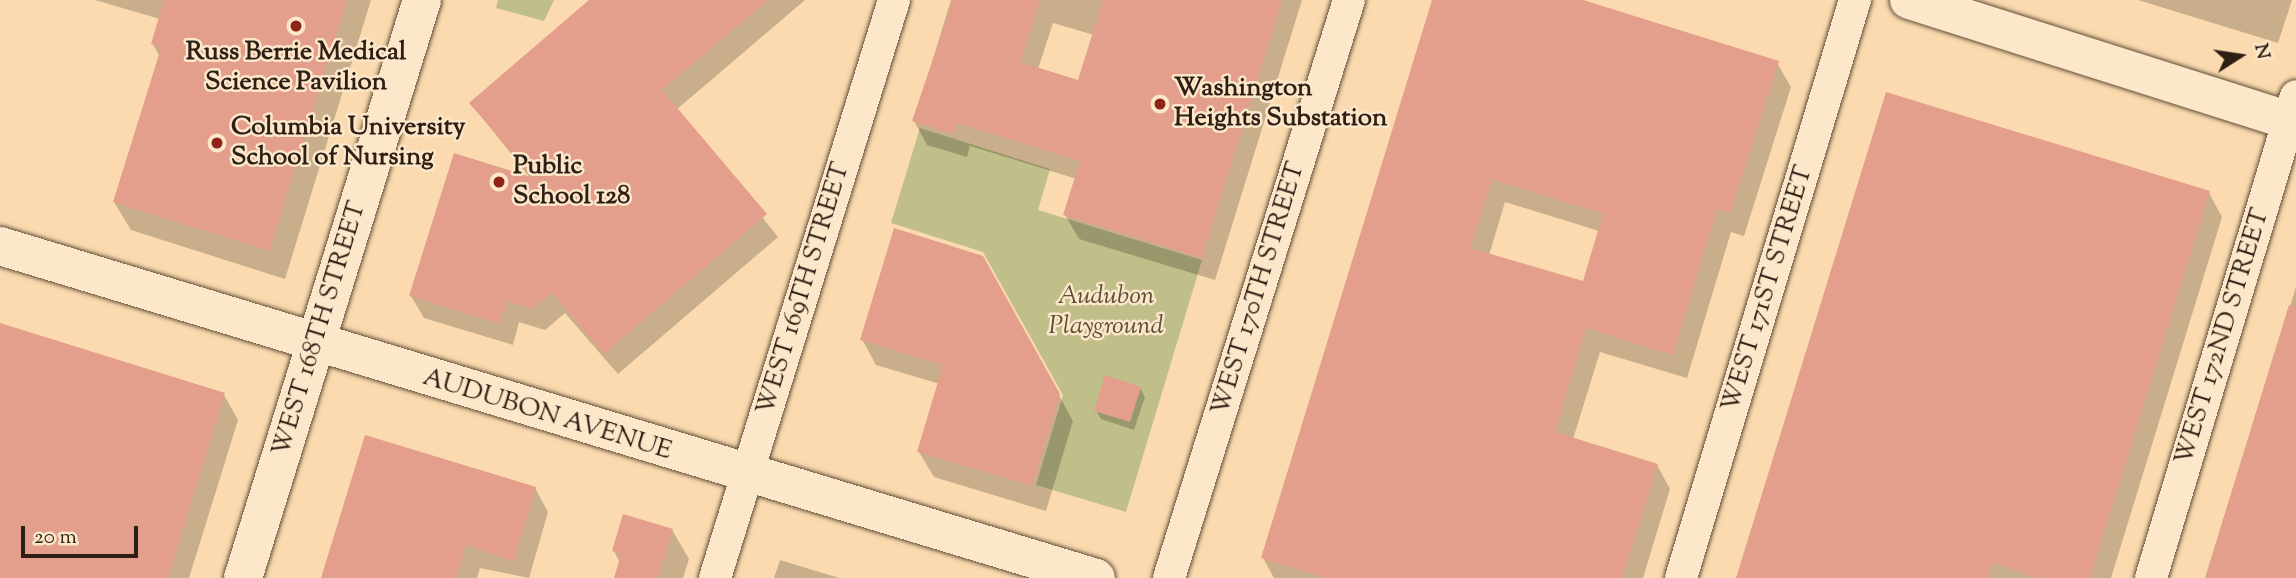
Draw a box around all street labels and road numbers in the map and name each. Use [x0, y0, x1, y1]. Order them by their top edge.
street label: WEST 169TH STREET [751, 159, 857, 419]
street label: WEST 170TH STREET [1206, 159, 1312, 419]
street label: WEST 171ST STREET [1716, 162, 1820, 416]
street label: WEST 168TH STREET [266, 198, 374, 460]
street label: WEST 172ND STREET [2169, 205, 2277, 469]
street label: AUDUBON AVENUE [419, 362, 675, 468]

